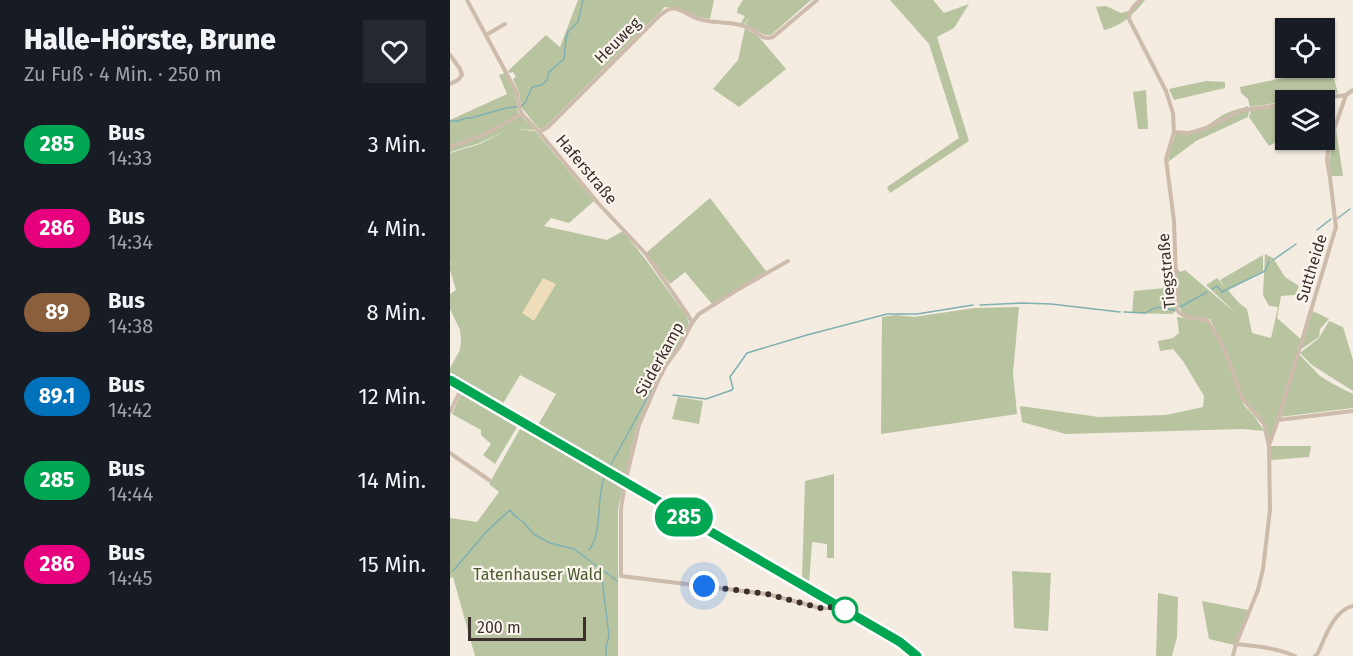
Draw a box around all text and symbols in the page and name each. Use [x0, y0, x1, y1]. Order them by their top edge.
street label: Heuweg [590, 13, 645, 67]
map controls [1275, 18, 1335, 150]
button: locate [1275, 18, 1335, 78]
button: heart [363, 20, 426, 83]
text: Halle-Hörste, Brune [24, 23, 276, 56]
text: Zu Fuß · 4 Min. · 250 m [24, 62, 222, 86]
button: layers [1275, 90, 1335, 150]
text: Bus [108, 119, 145, 146]
text: 285 [40, 131, 74, 157]
text: 3 Min. [368, 131, 426, 158]
street label: Haferstraße [552, 131, 621, 208]
text: 14:33 [108, 146, 152, 170]
text: Bus [108, 203, 145, 230]
text: 286 [40, 215, 74, 241]
text: 4 Min. [367, 215, 426, 242]
text: 14:34 [108, 230, 153, 254]
street label: Suttheide [1292, 232, 1331, 305]
street label: Tiegstraße [1154, 233, 1179, 309]
text: Bus [108, 287, 145, 314]
text: 89 [45, 299, 69, 325]
text: 8 Min. [367, 299, 426, 326]
text: 14:38 [108, 314, 153, 338]
street label: Süderkamp [631, 319, 688, 400]
text: Bus [108, 371, 145, 398]
text: 89.1 [39, 383, 75, 409]
text: 12 Min. [358, 383, 426, 410]
text: 14:42 [108, 398, 152, 422]
text: Bus [108, 455, 145, 482]
text: 285 [40, 467, 74, 493]
text: 14 Min. [357, 467, 426, 494]
text: 14:44 [108, 482, 153, 506]
line badge: 285 [650, 498, 718, 536]
text: 285 [667, 504, 701, 530]
text: Bus [108, 539, 145, 566]
text: 286 [40, 551, 74, 577]
text: 15 Min. [358, 551, 426, 578]
park label: Tatenhauser Wald [473, 565, 603, 584]
text: 14:45 [108, 566, 152, 590]
your location [689, 571, 719, 601]
unlabelled marker [832, 597, 858, 623]
scale bar [468, 614, 586, 642]
text: 200 m [477, 618, 521, 637]

